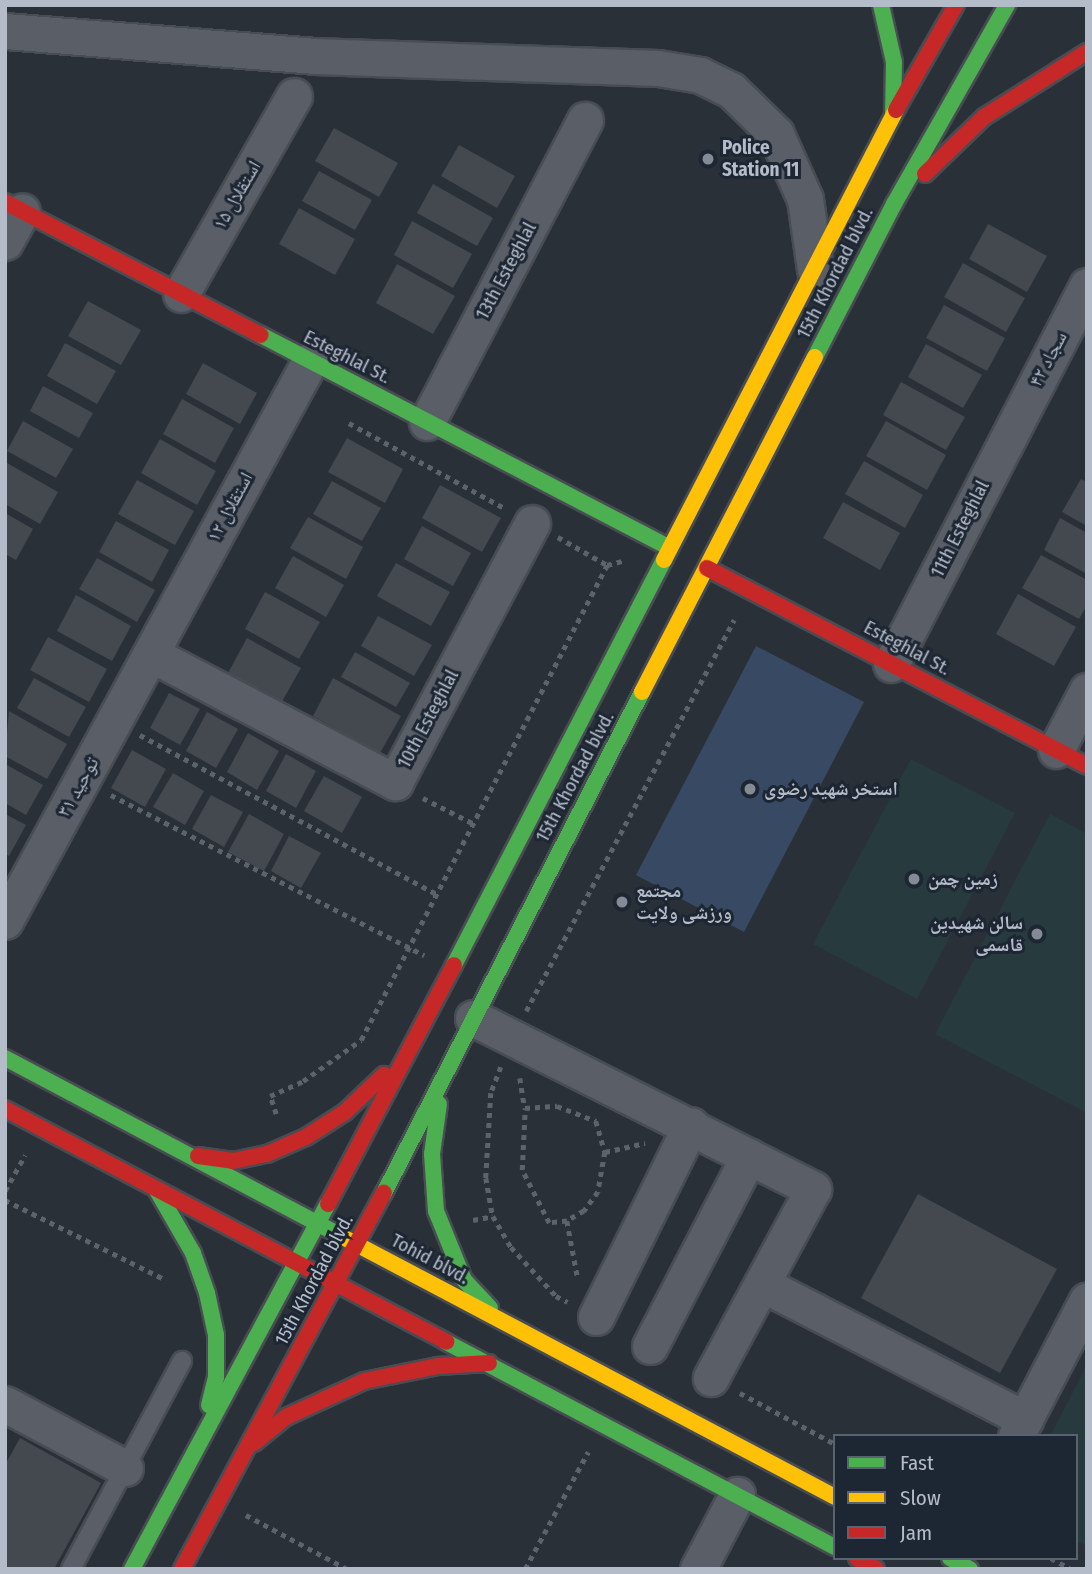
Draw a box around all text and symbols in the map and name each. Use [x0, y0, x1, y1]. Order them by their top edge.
place label: Police Station 11 [722, 137, 799, 181]
marker: Police Station 11 [700, 151, 716, 167]
street label: استقلال ۱۵ [208, 157, 266, 233]
street label: 15th Khordad blvd. [792, 203, 878, 343]
street label: 13th Esteghlal [471, 218, 541, 324]
street label: Esteghlal St. [300, 325, 394, 389]
street label: سجاد ۴۲ [1024, 327, 1072, 391]
street label: استقلال ۱۲ [202, 468, 258, 546]
street label: 11th Esteghlal [926, 477, 994, 581]
street label: Esteghlal St. [860, 616, 954, 680]
street label: 10th Esteghlal [393, 666, 463, 772]
street label: 15th Khordad blvd. [531, 708, 619, 846]
street label: توحید ۳۱ [52, 753, 104, 821]
place label: استخر شهید رضوی [764, 778, 898, 800]
marker: استخر شهید رضوی [742, 781, 758, 797]
place label: زمین چمن [928, 868, 998, 890]
marker: زمین چمن [906, 871, 922, 887]
place label: مجتمع ورزشی ولایت [636, 880, 732, 924]
marker: مجتمع ورزشی ولایت [614, 894, 630, 910]
place label: سالن شهیدین قاسمی [930, 912, 1023, 956]
marker: سالن شهیدین قاسمی [1029, 926, 1045, 942]
street label: 15th Khordad blvd. [270, 1211, 358, 1349]
street label: Tohid blvd. [387, 1229, 473, 1289]
legend [833, 1434, 1078, 1560]
text: Fast [900, 1450, 934, 1476]
text: Slow [900, 1485, 941, 1511]
text: Jam [900, 1520, 932, 1546]

